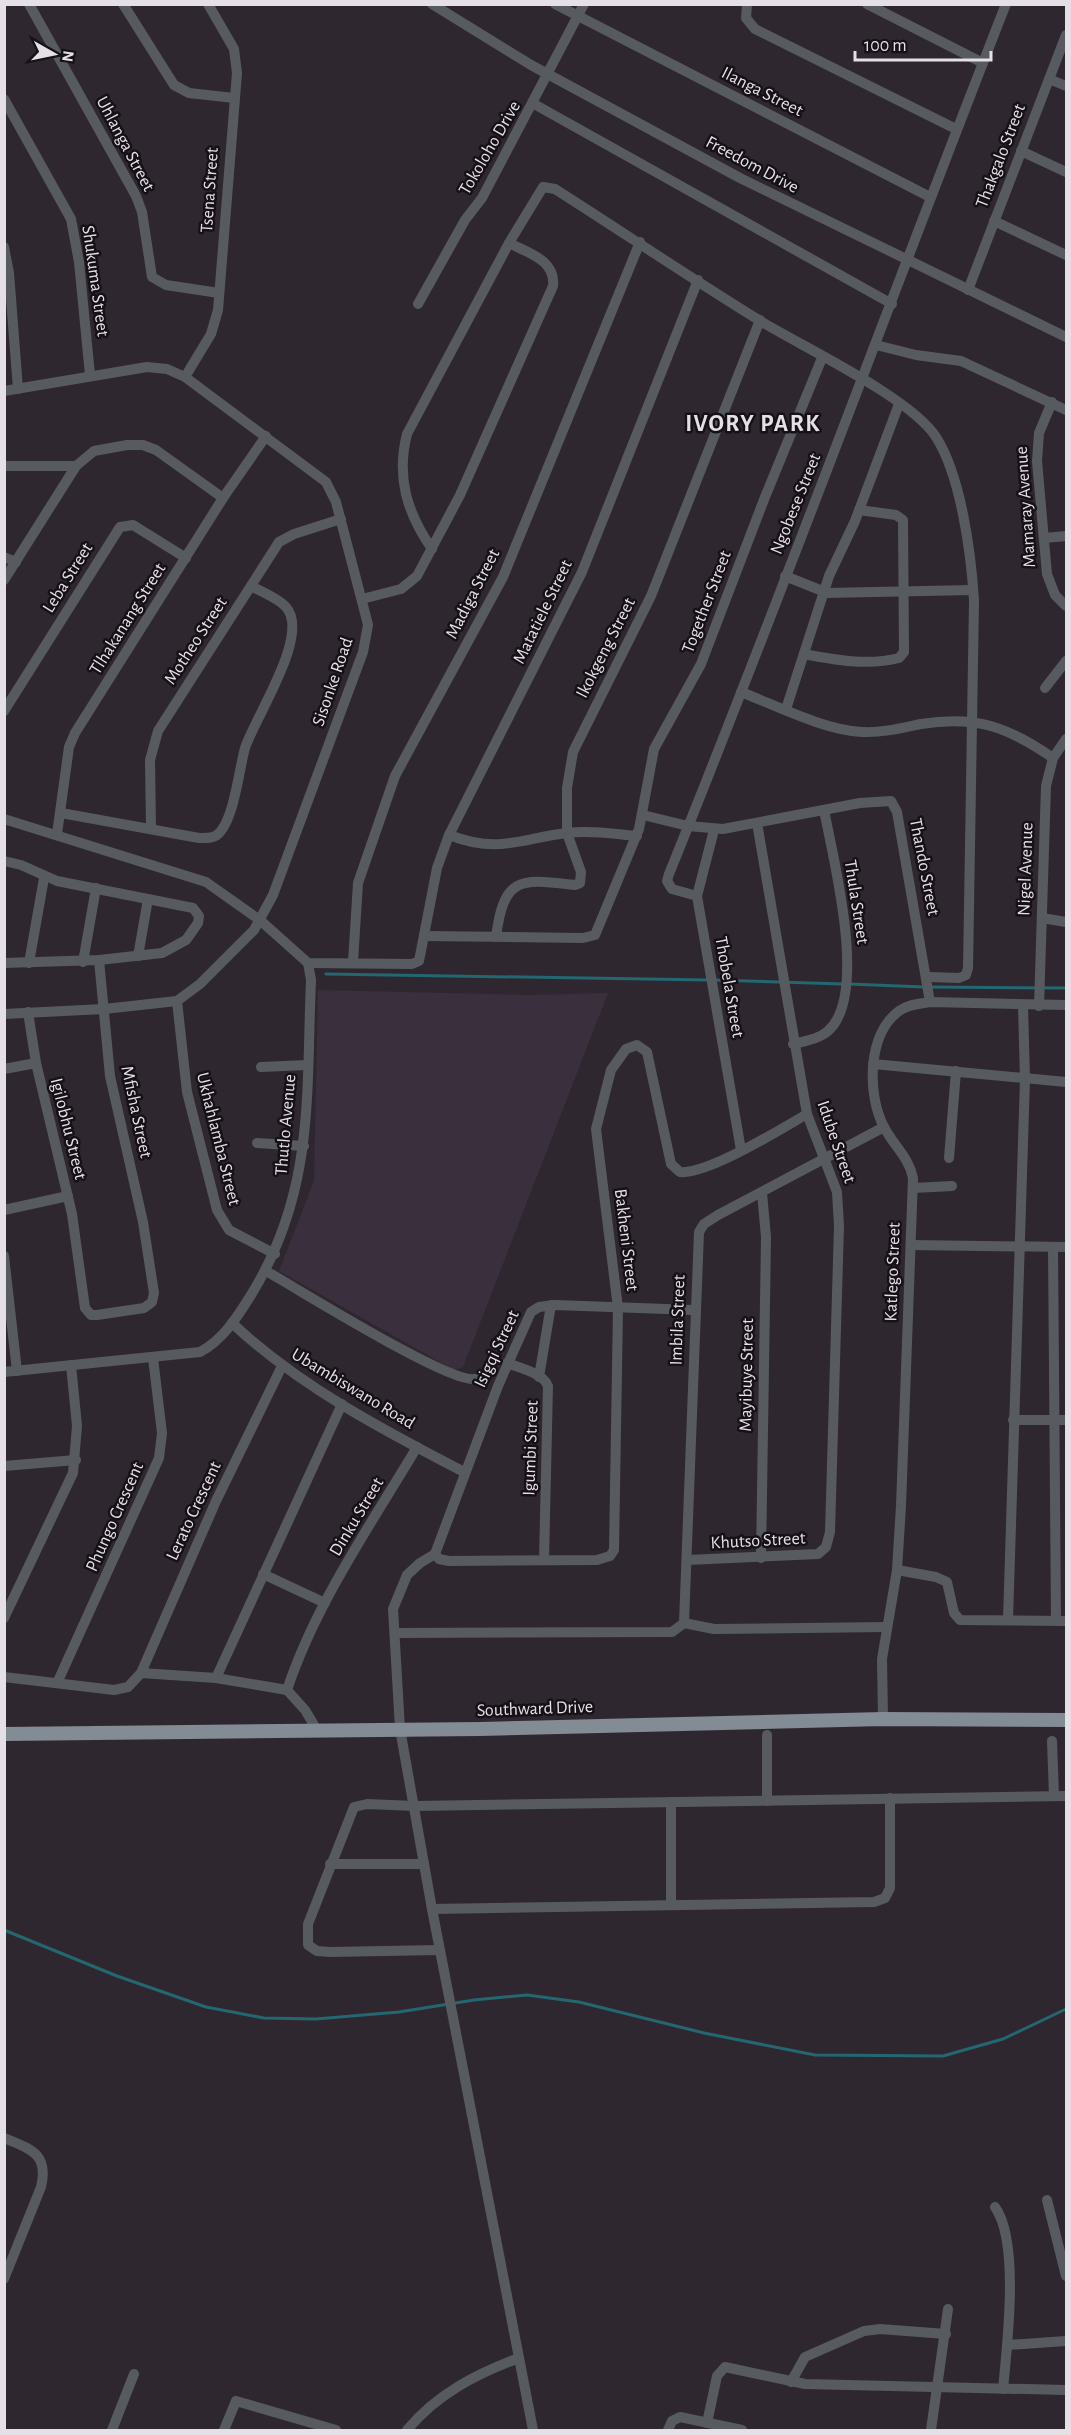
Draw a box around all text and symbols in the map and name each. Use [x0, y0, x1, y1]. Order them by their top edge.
north arrow [24, 24, 84, 84]
scale bar [855, 24, 992, 62]
text: 100 m [864, 37, 907, 55]
text: N [59, 49, 77, 63]
street label: Ilanga Street [718, 64, 806, 120]
street label: Uhlanga Street [92, 94, 158, 195]
street label: Tokoloho Drive [456, 98, 524, 198]
street label: Thakgalo Street [973, 101, 1029, 210]
street label: Freedom Drive [703, 133, 801, 197]
street label: Tsena Street [198, 146, 222, 233]
street label: Shukuma Street [78, 224, 112, 338]
district label: IVORY PARK [685, 412, 821, 436]
street label: Mamaray Avenue [1013, 446, 1039, 568]
street label: Ngobese Street [768, 451, 825, 557]
street label: Leba Street [40, 540, 97, 616]
street label: Madiga Street [443, 546, 503, 642]
street label: Together Street [679, 548, 735, 656]
street label: Matatiele Street [510, 557, 576, 667]
street label: Tlhakanang Street [87, 560, 170, 678]
street label: Motheo Street [161, 594, 231, 688]
street label: Ikokgeng Street [573, 595, 639, 701]
street label: Sisonke Road [309, 635, 357, 729]
street label: Thando Street [906, 817, 942, 918]
street label: Nigel Avenue [1015, 822, 1037, 916]
street label: Thula Street [840, 858, 872, 946]
street label: Thobela Street [711, 935, 747, 1039]
street label: Mfisha Street [117, 1064, 155, 1160]
street label: Ukhahlamba Street [193, 1071, 243, 1208]
street label: Thutlo Avenue [273, 1074, 299, 1176]
street label: Igilobhu Street [47, 1076, 89, 1182]
street label: Idube Street [814, 1098, 859, 1186]
street label: Bakheni Street [611, 1188, 641, 1292]
street label: Katlego Street [882, 1222, 904, 1322]
street label: Imbila Street [667, 1274, 689, 1366]
street label: Isigqi Street [471, 1307, 523, 1390]
street label: Mayibuye Street [737, 1318, 757, 1432]
street label: Ubambiswano Road [288, 1345, 418, 1433]
street label: Igumbi Street [520, 1400, 542, 1496]
street label: Phungo Crescent [83, 1459, 147, 1574]
street label: Lerato Crescent [163, 1459, 225, 1563]
street label: Dinku Street [327, 1474, 388, 1559]
street label: Khutso Street [710, 1530, 806, 1552]
street label: Southward Drive [477, 1698, 593, 1720]

